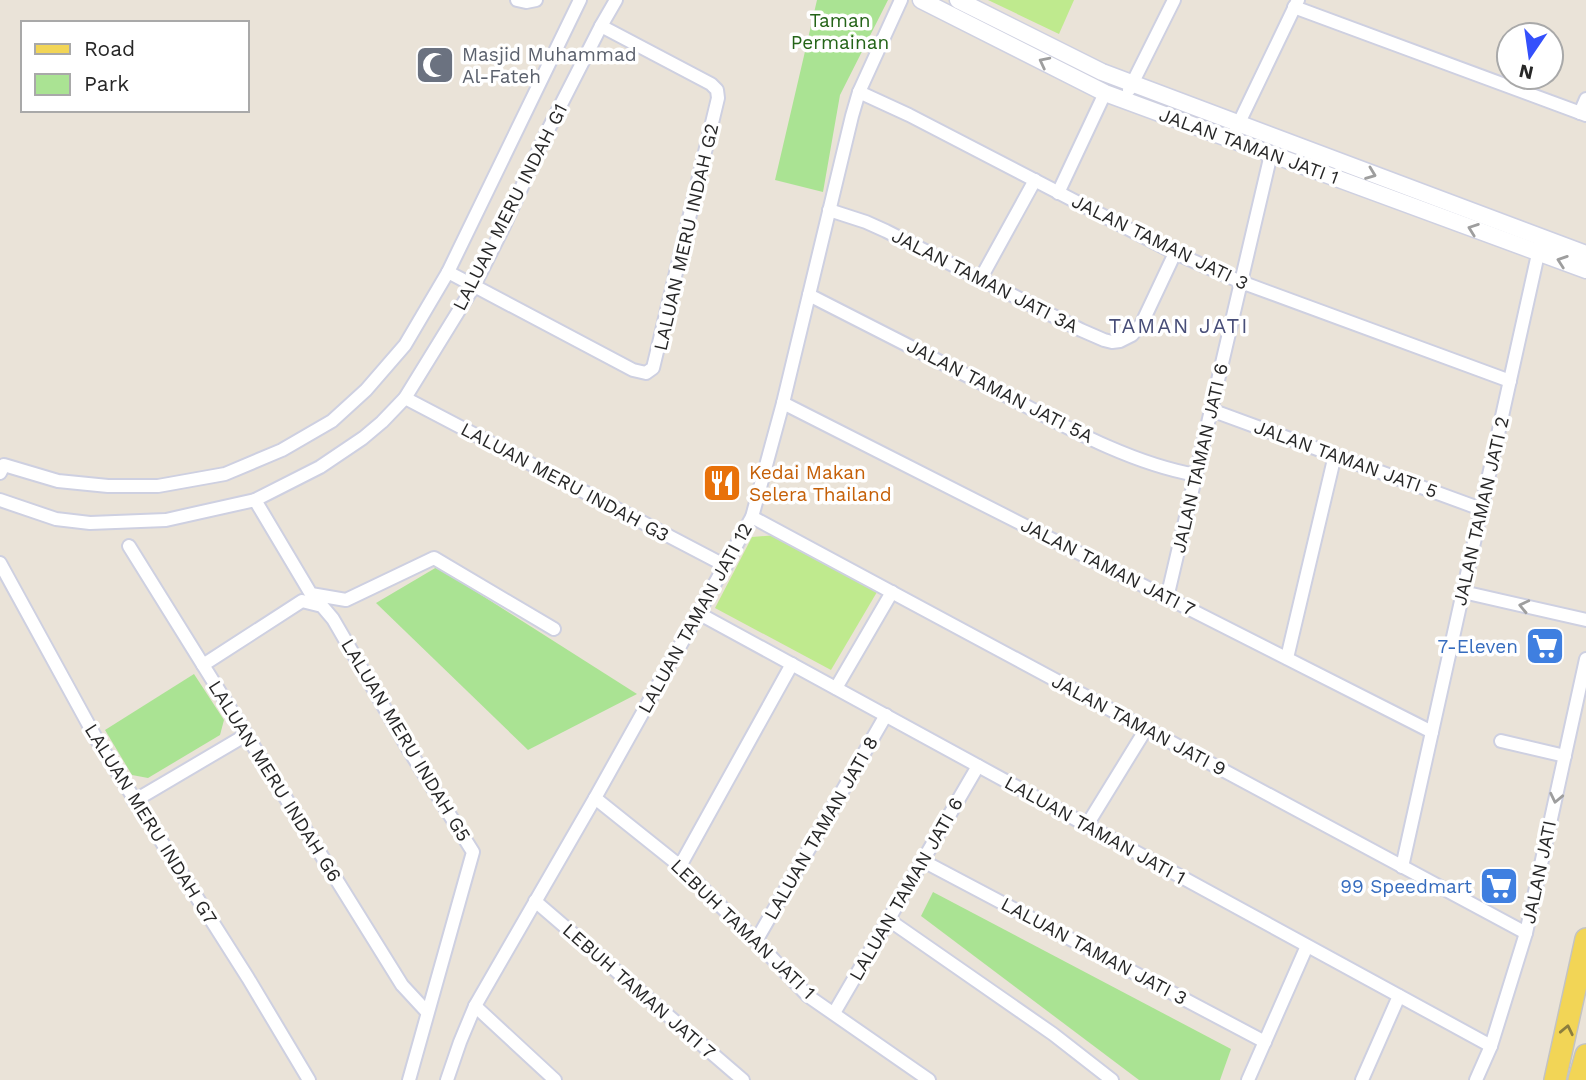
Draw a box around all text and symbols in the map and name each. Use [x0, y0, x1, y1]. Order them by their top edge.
park label: Taman Permainan [791, 9, 889, 54]
legend [21, 21, 248, 112]
north arrow [1495, 21, 1565, 91]
text: Road [84, 36, 135, 61]
place label: Masjid Muhammad Al-Fateh [462, 43, 637, 88]
mosque icon: Masjid Muhammad Al-Fateh [414, 44, 456, 86]
one-way arrow [1039, 57, 1051, 71]
text: N [1517, 59, 1536, 85]
text: Park [84, 71, 129, 96]
street label: LALUAN MERU INDAH G1 [448, 100, 572, 314]
street label: JALAN TAMAN JATI 1 [1156, 103, 1342, 189]
street label: LALUAN MERU INDAH G2 [649, 121, 723, 353]
one-way arrow [1365, 166, 1377, 180]
street label: JALAN TAMAN JATI 3 [1068, 189, 1252, 295]
one-way arrow [1468, 223, 1480, 237]
street label: JALAN TAMAN JATI 3A [888, 224, 1082, 338]
one-way arrow [1556, 255, 1568, 269]
district label: TAMAN JATI [1109, 313, 1249, 338]
street label: JALAN TAMAN JATI 5A [903, 334, 1097, 448]
street label: JALAN TAMAN JATI 6 [1167, 361, 1233, 555]
street label: JALAN TAMAN JATI 2 [1448, 414, 1514, 608]
street label: JALAN TAMAN JATI 5 [1251, 415, 1441, 503]
street label: LALUAN MERU INDAH G3 [457, 417, 673, 547]
place label: Kedai Makan Selera Thailand [749, 461, 892, 506]
restaurant icon: Kedai Makan Selera Thailand [701, 462, 743, 504]
street label: JALAN TAMAN JATI 7 [1017, 513, 1199, 621]
street label: LALUAN TAMAN JATI 12 [633, 519, 757, 717]
one-way arrow [1519, 600, 1531, 614]
supermarket icon: 7-Eleven [1524, 625, 1566, 667]
street label: LALUAN MERU INDAH G5 [336, 634, 476, 846]
place label: 7-Eleven [1437, 635, 1518, 658]
street label: JALAN TAMAN JATI 9 [1048, 669, 1230, 781]
street label: LALUAN MERU INDAH G6 [204, 676, 346, 886]
street label: LALUAN MERU INDAH G7 [80, 719, 222, 929]
street label: LALUAN TAMAN JATI 8 [759, 732, 883, 924]
street label: LALUAN TAMAN JATI 1 [1001, 771, 1189, 889]
one-way arrow [1549, 792, 1564, 804]
street label: LALUAN TAMAN JATI 6 [844, 793, 968, 985]
street label: JALAN JATI [1517, 818, 1561, 926]
street label: LEBUH TAMAN JATI 1 [666, 854, 820, 1004]
supermarket icon: 99 Speedmart [1478, 865, 1520, 907]
place label: 99 Speedmart [1340, 875, 1472, 898]
street label: LALUAN TAMAN JATI 3 [997, 892, 1191, 1010]
street label: LEBUH TAMAN JATI 7 [558, 918, 720, 1064]
one-way arrow [1559, 1024, 1573, 1036]

